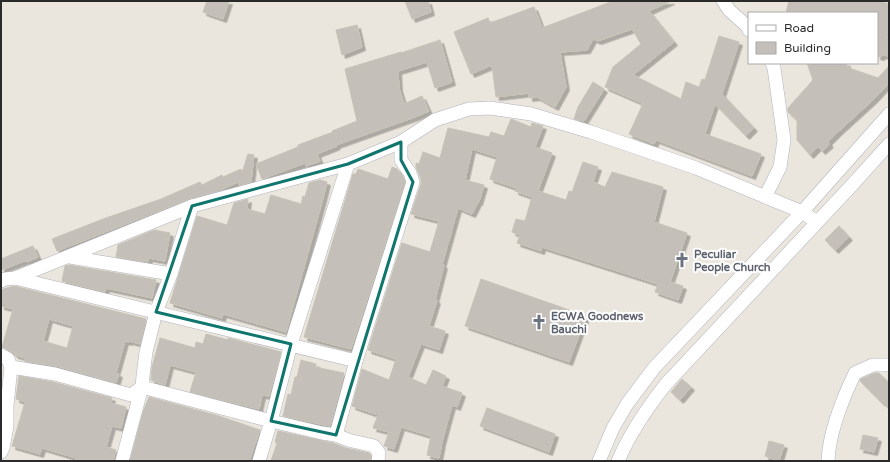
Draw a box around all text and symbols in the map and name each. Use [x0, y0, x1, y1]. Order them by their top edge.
legend [748, 12, 878, 64]
text: Road [784, 21, 814, 35]
text: Building [784, 41, 831, 55]
place label: Peculiar People Church [694, 248, 771, 275]
church icon: Peculiar People Church [673, 251, 691, 269]
place label: ECWA Goodnews Bauchi [551, 310, 644, 336]
church icon: ECWA Goodnews Bauchi [530, 313, 548, 331]

